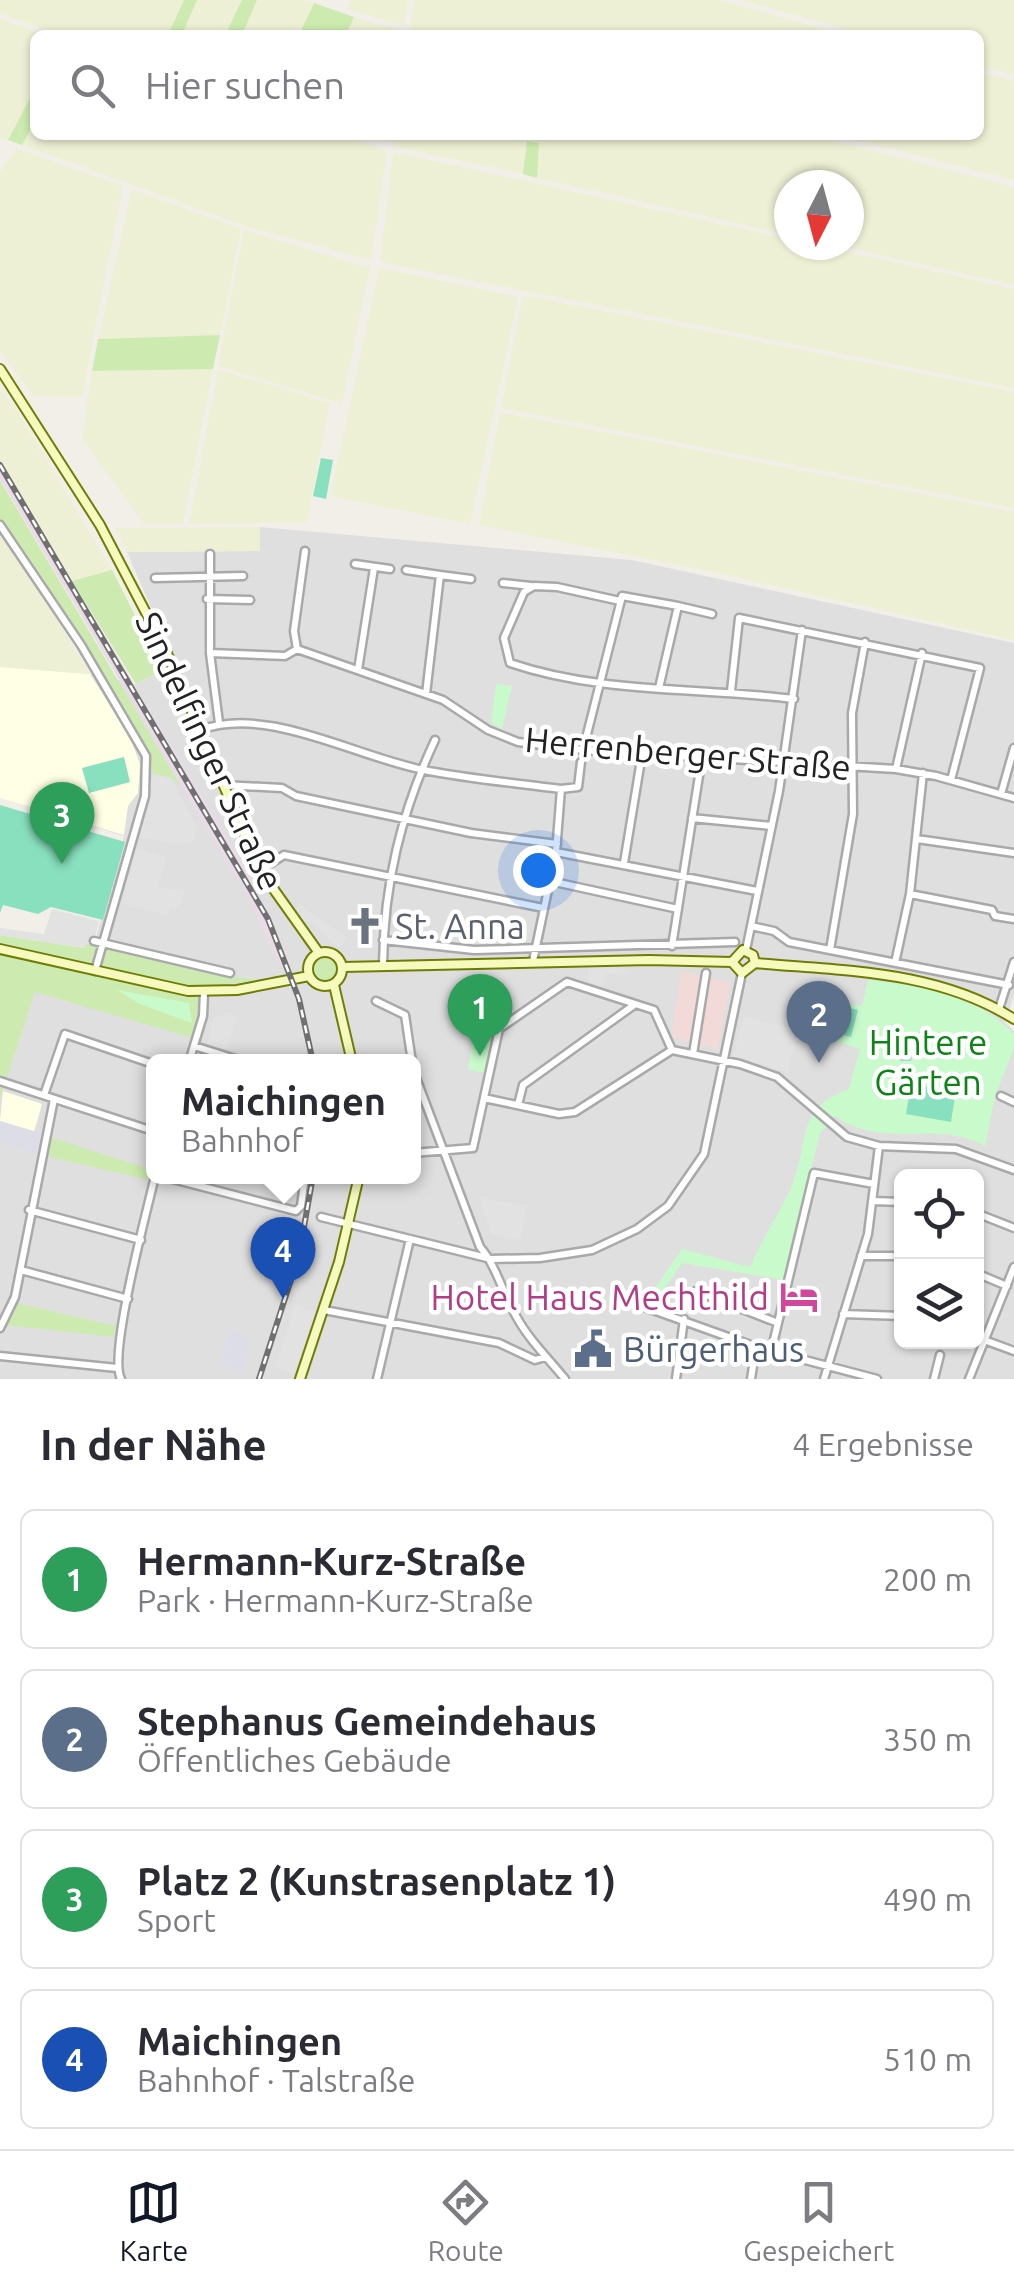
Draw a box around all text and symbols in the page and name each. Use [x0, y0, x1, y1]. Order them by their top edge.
search box [30, 30, 984, 140]
icon: search [65, 58, 120, 113]
text: Hier suchen [145, 64, 345, 106]
north arrow [774, 170, 864, 260]
street label: Sindelfinger Straße [128, 606, 292, 896]
street label: Herrenberger Straße [523, 719, 853, 787]
pin: 3 [30, 782, 94, 864]
your location [513, 845, 564, 896]
church icon: St. Anna [344, 905, 386, 947]
place label: St. Anna [395, 906, 525, 946]
pin: 1 [448, 974, 512, 1056]
pin: 2 [786, 980, 852, 1063]
park label: Hintere Gärten [869, 1022, 987, 1102]
popup [146, 1054, 421, 1184]
text: Maichingen [181, 1080, 386, 1122]
text: Bahnhof [181, 1122, 303, 1158]
map controls [894, 1169, 984, 1349]
button: locate [894, 1169, 984, 1259]
pin: 4 [250, 1216, 316, 1299]
button: layers [894, 1259, 984, 1349]
hotel icon: Hotel Haus Mechthild [778, 1276, 820, 1318]
place label: Hotel Haus Mechthild [430, 1277, 769, 1317]
public building icon: Bürgerhaus [572, 1328, 614, 1370]
place label: Bürgerhaus [623, 1329, 804, 1369]
text: In der Nähe [40, 1421, 267, 1468]
text: 4 Ergebnisse [792, 1426, 974, 1462]
text: Hermann-Kurz-Straße [137, 1540, 526, 1582]
text: 1 [65, 1561, 84, 1597]
text: 200 m [883, 1561, 972, 1597]
text: Park · Hermann-Kurz-Straße [137, 1582, 534, 1618]
text: Stephanus Gemeindehaus [137, 1700, 597, 1742]
text: 2 [65, 1721, 84, 1757]
text: 350 m [883, 1721, 972, 1757]
text: Öffentliches Gebäude [137, 1742, 452, 1778]
text: Platz 2 (Kunstrasenplatz 1) [137, 1860, 616, 1902]
text: 3 [65, 1881, 84, 1917]
text: 490 m [883, 1881, 972, 1917]
text: Sport [137, 1902, 216, 1938]
text: Maichingen [137, 2020, 342, 2062]
text: 4 [65, 2041, 84, 2077]
text: 510 m [883, 2041, 972, 2077]
text: Bahnhof · Talstraße [137, 2062, 415, 2098]
tab: Karte [120, 2175, 188, 2266]
tab: Route [428, 2175, 504, 2266]
tab: Gespeichert [743, 2175, 894, 2266]

